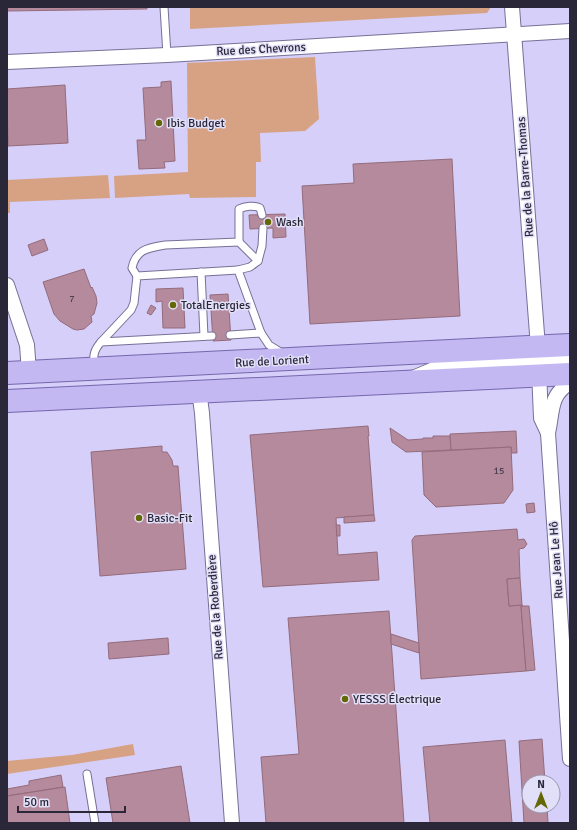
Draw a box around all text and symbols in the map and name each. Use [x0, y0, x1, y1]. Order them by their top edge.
street label: Rue des Chevrons [216, 40, 306, 59]
place label: Ibis Budget [167, 116, 225, 131]
street label: Rue de la Barre-Thomas [514, 116, 537, 238]
marker: Ibis Budget [154, 118, 164, 128]
place label: Wash [276, 215, 304, 230]
marker: Wash [263, 217, 273, 227]
house number: 7 [69, 293, 75, 305]
place label: TotalEnergies [181, 298, 250, 313]
marker: TotalEnergies [168, 300, 178, 310]
street label: Rue de Lorient [235, 352, 309, 371]
house number: 15 [494, 465, 504, 477]
place label: Basic-Fit [147, 511, 192, 526]
marker: Basic-Fit [134, 513, 144, 523]
street label: Rue Jean Le Hô [546, 521, 567, 599]
street label: Rue de la Roberdière [204, 554, 227, 660]
place label: YESSS Électrique [353, 692, 441, 707]
marker: YESSS Électrique [340, 694, 350, 704]
north arrow [521, 774, 561, 814]
text: N [537, 778, 545, 791]
scale bar [18, 788, 125, 814]
text: 50 m [24, 795, 49, 810]

